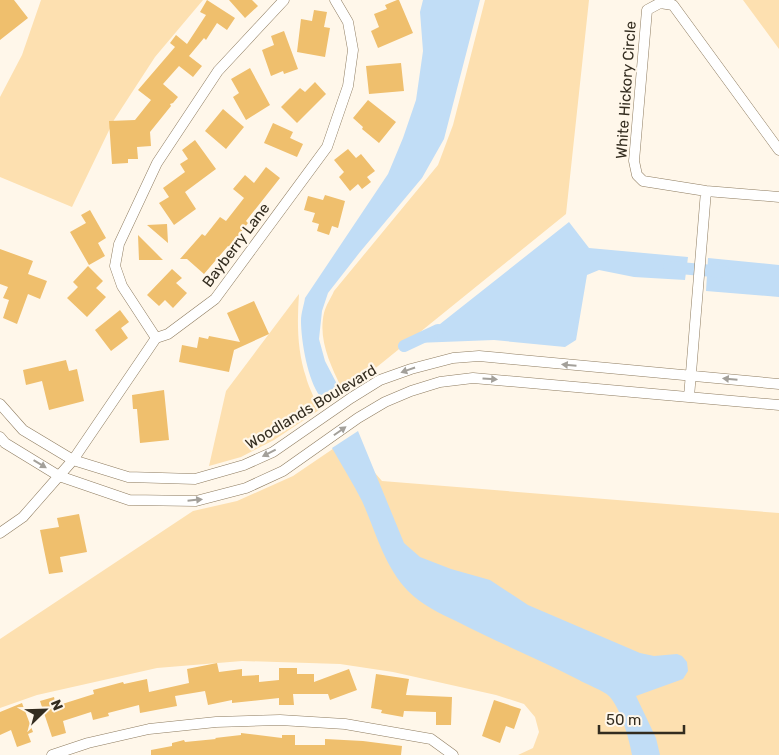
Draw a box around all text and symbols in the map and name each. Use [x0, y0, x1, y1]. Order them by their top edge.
street label: White Hickory Circle [612, 20, 640, 160]
street label: Bayberry Lane [198, 199, 274, 291]
one-way arrow [560, 360, 576, 368]
street label: Woodlands Boulevard [242, 361, 380, 453]
one-way arrow [400, 367, 415, 375]
one-way arrow [482, 375, 498, 383]
one-way arrow [722, 375, 738, 383]
one-way arrow [333, 426, 347, 436]
one-way arrow [262, 449, 277, 457]
one-way arrow [33, 460, 46, 469]
one-way arrow [187, 496, 203, 504]
north arrow [20, 685, 70, 735]
text: N [47, 697, 66, 713]
scale bar [599, 702, 684, 734]
text: 50 m [606, 711, 641, 729]

